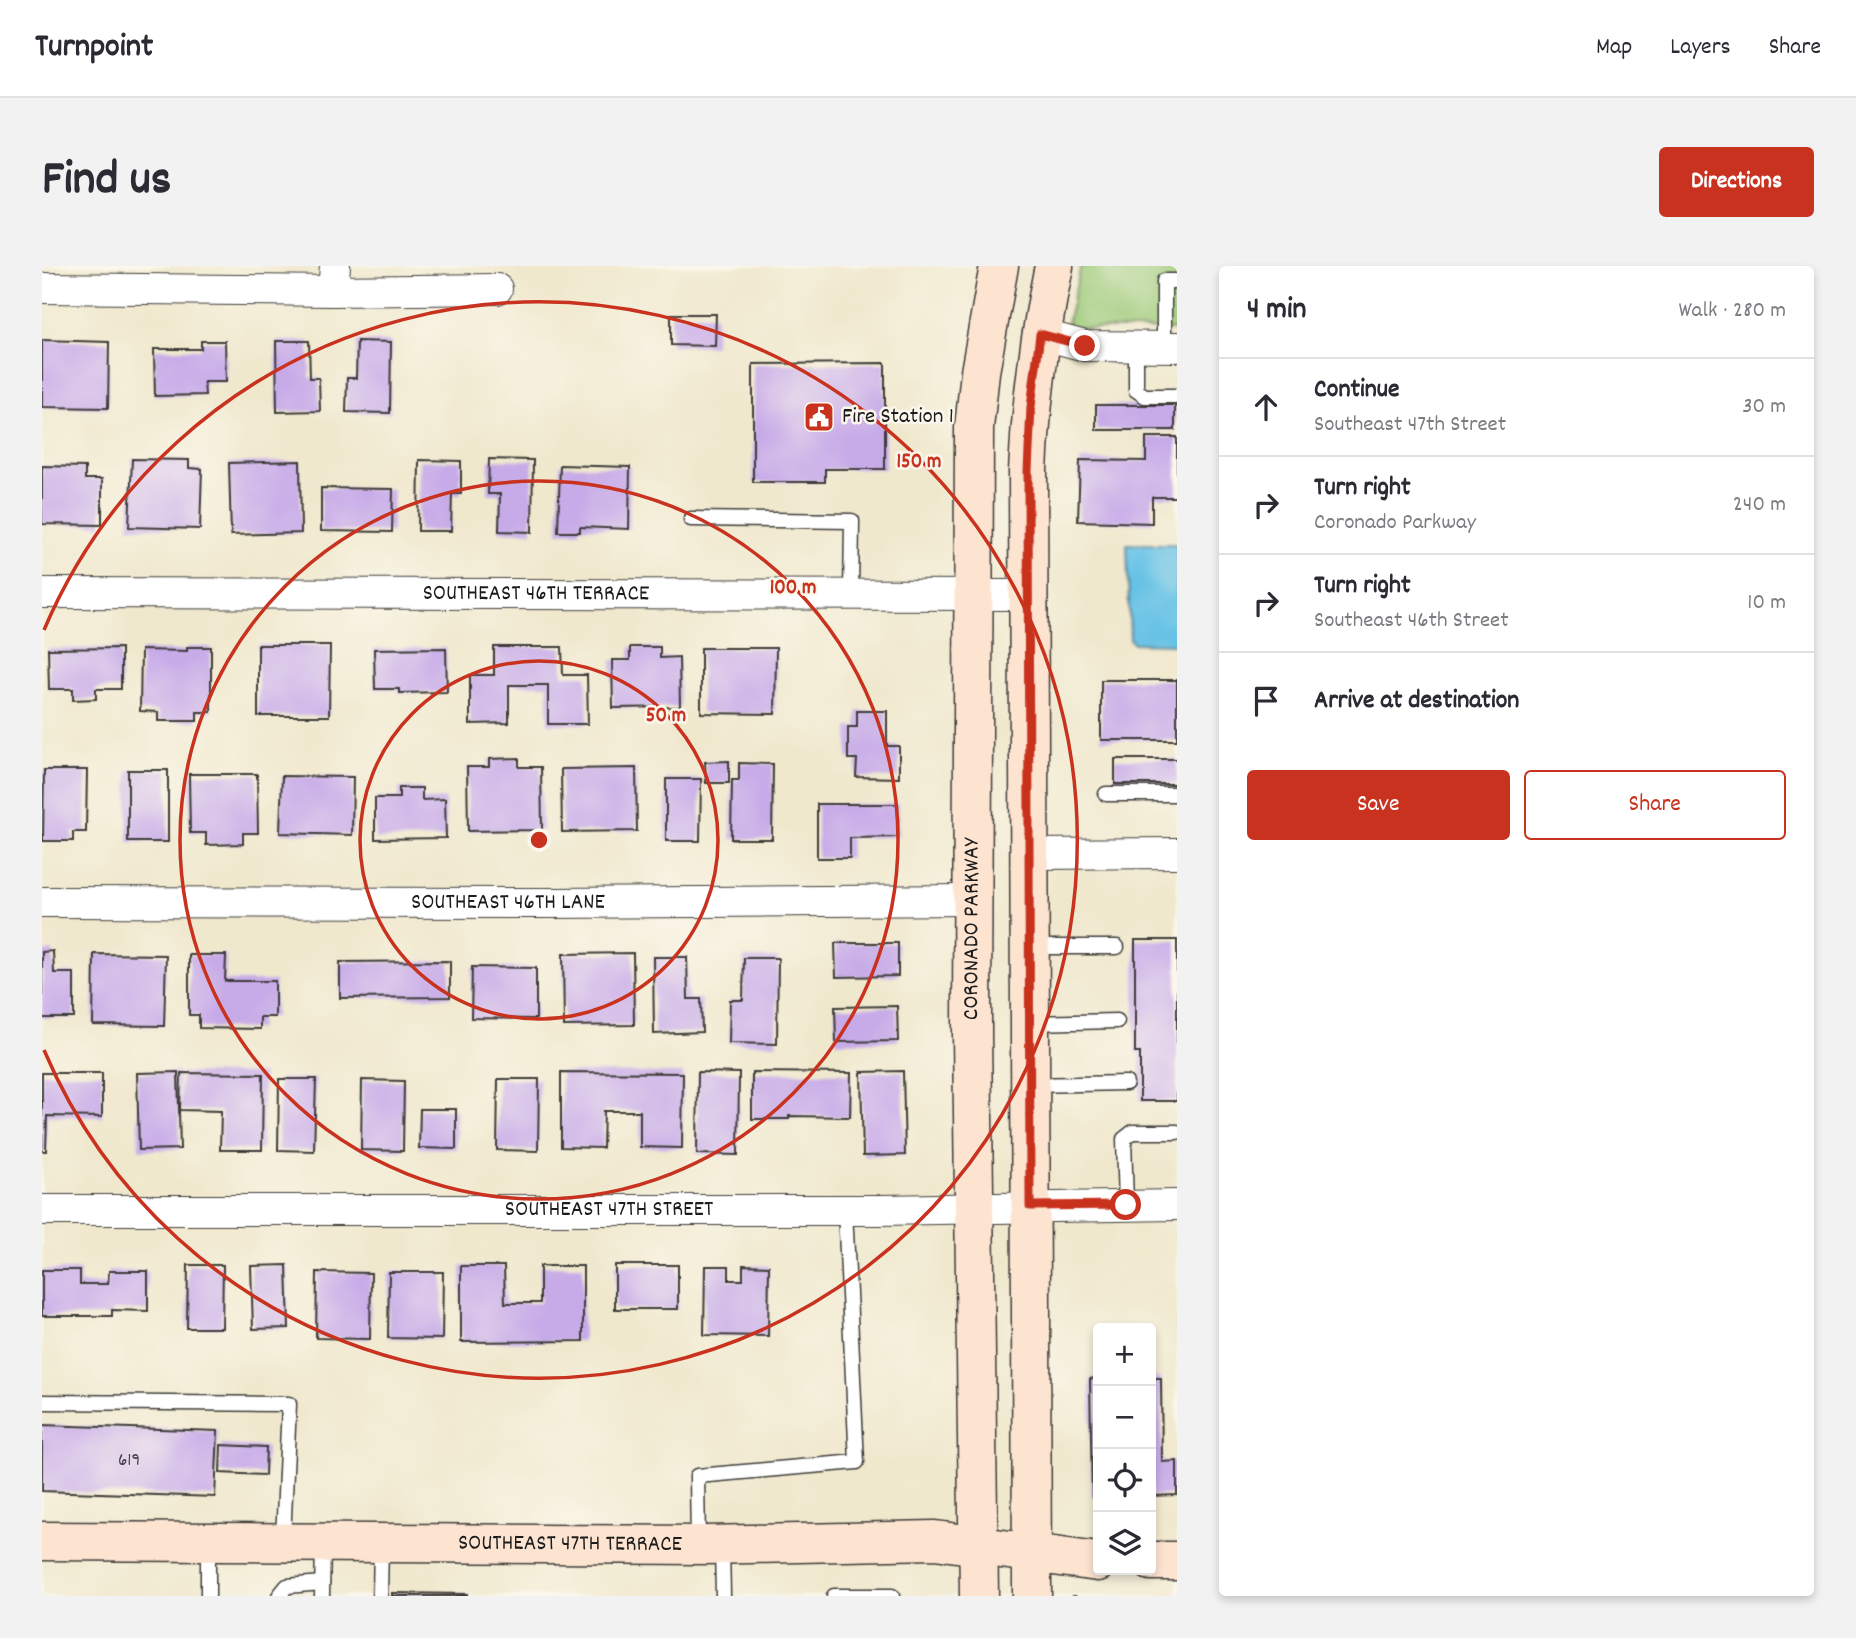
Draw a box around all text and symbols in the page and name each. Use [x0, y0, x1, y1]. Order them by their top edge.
text: Turnpoint [35, 25, 153, 72]
text: Map [1596, 31, 1632, 65]
text: Layers [1670, 31, 1731, 65]
text: Share [1769, 31, 1821, 65]
text: Find us [42, 147, 171, 217]
button: Directions [1659, 147, 1814, 217]
text: 4 min [1247, 290, 1306, 333]
text: Walk · 280 m [1678, 295, 1786, 328]
route end [1069, 330, 1100, 361]
text: Continue [1314, 372, 1399, 409]
icon: ahead [1247, 388, 1285, 426]
text: 30 m [1742, 391, 1786, 424]
public building icon: Fire Station 1 [802, 400, 836, 434]
place label: Fire Station 1 [842, 401, 954, 434]
text: Southeast 47th Street [1314, 409, 1506, 442]
text: 150 m [896, 448, 942, 478]
text: Turn right [1314, 470, 1411, 507]
icon: right [1247, 486, 1285, 524]
text: 240 m [1733, 489, 1786, 522]
text: Coronado Parkway [1314, 507, 1476, 540]
text: Turn right [1314, 568, 1411, 605]
text: 100 m [770, 574, 816, 604]
street label: SOUTHEAST 46TH TERRACE [423, 577, 650, 611]
icon: right [1247, 584, 1285, 622]
text: 10 m [1747, 587, 1786, 620]
text: Southeast 46th Street [1314, 605, 1509, 638]
icon: arrive [1247, 682, 1285, 720]
text: Arrive at destination [1314, 683, 1519, 720]
text: 50 m [646, 702, 686, 732]
button: Save [1247, 770, 1510, 840]
button: Share [1524, 770, 1786, 840]
centre of rings [527, 828, 551, 852]
street label: CORONADO PARKWAY [956, 837, 989, 1020]
street label: SOUTHEAST 46TH LANE [411, 886, 606, 920]
route start [1110, 1189, 1141, 1220]
street label: SOUTHEAST 47TH STREET [505, 1194, 713, 1227]
map controls [1093, 1323, 1156, 1575]
button: + [1093, 1323, 1156, 1386]
button: − [1093, 1386, 1156, 1449]
house number: 619 [118, 1448, 140, 1475]
button: locate [1093, 1449, 1156, 1512]
button: layers [1093, 1512, 1156, 1575]
street label: SOUTHEAST 47TH TERRACE [458, 1527, 683, 1561]

